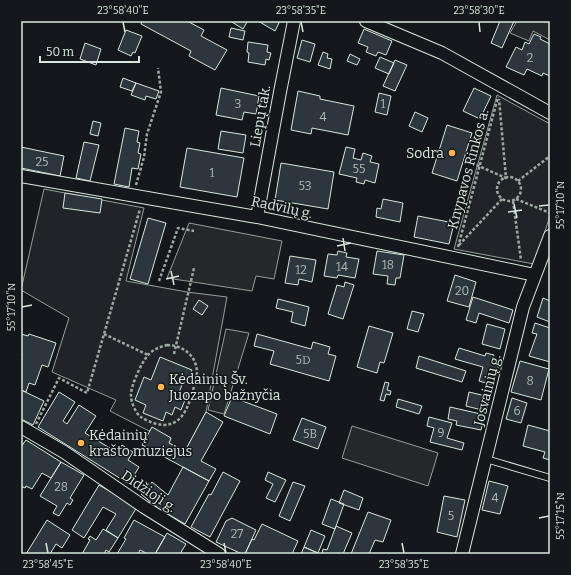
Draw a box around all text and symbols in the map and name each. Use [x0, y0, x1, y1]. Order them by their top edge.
text: 23°58'40"E [97, 5, 149, 17]
text: 23°58'35"E [276, 5, 326, 17]
text: 23°58'30"E [453, 5, 505, 17]
scale bar [40, 38, 139, 64]
text: 50 m [46, 45, 75, 59]
house number: 2 [527, 51, 533, 65]
street label: Liepų tak. [247, 84, 274, 148]
house number: 3 [235, 97, 242, 111]
house number: 1 [381, 97, 386, 111]
street label: Knypavos Rinkos a. [444, 107, 493, 231]
house number: 4 [319, 110, 327, 124]
place label: Sodra [406, 145, 444, 162]
marker: Sodra [447, 148, 457, 158]
house number: 25 [36, 155, 48, 169]
house number: 55 [353, 162, 365, 176]
house number: 1 [210, 166, 215, 180]
house number: 53 [299, 179, 312, 193]
text: 55°17'10"N [555, 181, 567, 229]
street label: Radvilų g. [250, 193, 314, 222]
house number: 18 [382, 258, 394, 272]
house number: 14 [336, 260, 348, 274]
house number: 12 [295, 263, 307, 277]
text: 55°17'10"N [6, 283, 18, 331]
house number: 20 [455, 284, 469, 298]
house number: 5D [295, 353, 311, 367]
street label: Josvainių g. [470, 353, 505, 429]
place label: Kėdainių Šv. Juozapo bažnyčia [168, 370, 281, 404]
house number: 8 [526, 374, 534, 388]
marker: Kėdainių Šv. Juozapo bažnyčia [156, 382, 166, 392]
house number: 6 [513, 404, 521, 418]
house number: 9 [437, 426, 445, 440]
place label: Kėdainių krašto muziejus [89, 427, 192, 460]
house number: 5B [303, 427, 317, 441]
marker: Kėdainių krašto muziejus [76, 438, 86, 448]
street label: Didžioji g. [118, 467, 180, 516]
house number: 28 [54, 480, 68, 494]
house number: 4 [491, 491, 499, 505]
text: 55°17'15"N [555, 492, 567, 540]
house number: 5 [448, 509, 454, 523]
house number: 27 [231, 527, 243, 541]
text: 23°58'45"E [23, 559, 73, 571]
text: 23°58'40"E [200, 559, 252, 571]
text: 23°58'35"E [379, 559, 429, 571]

